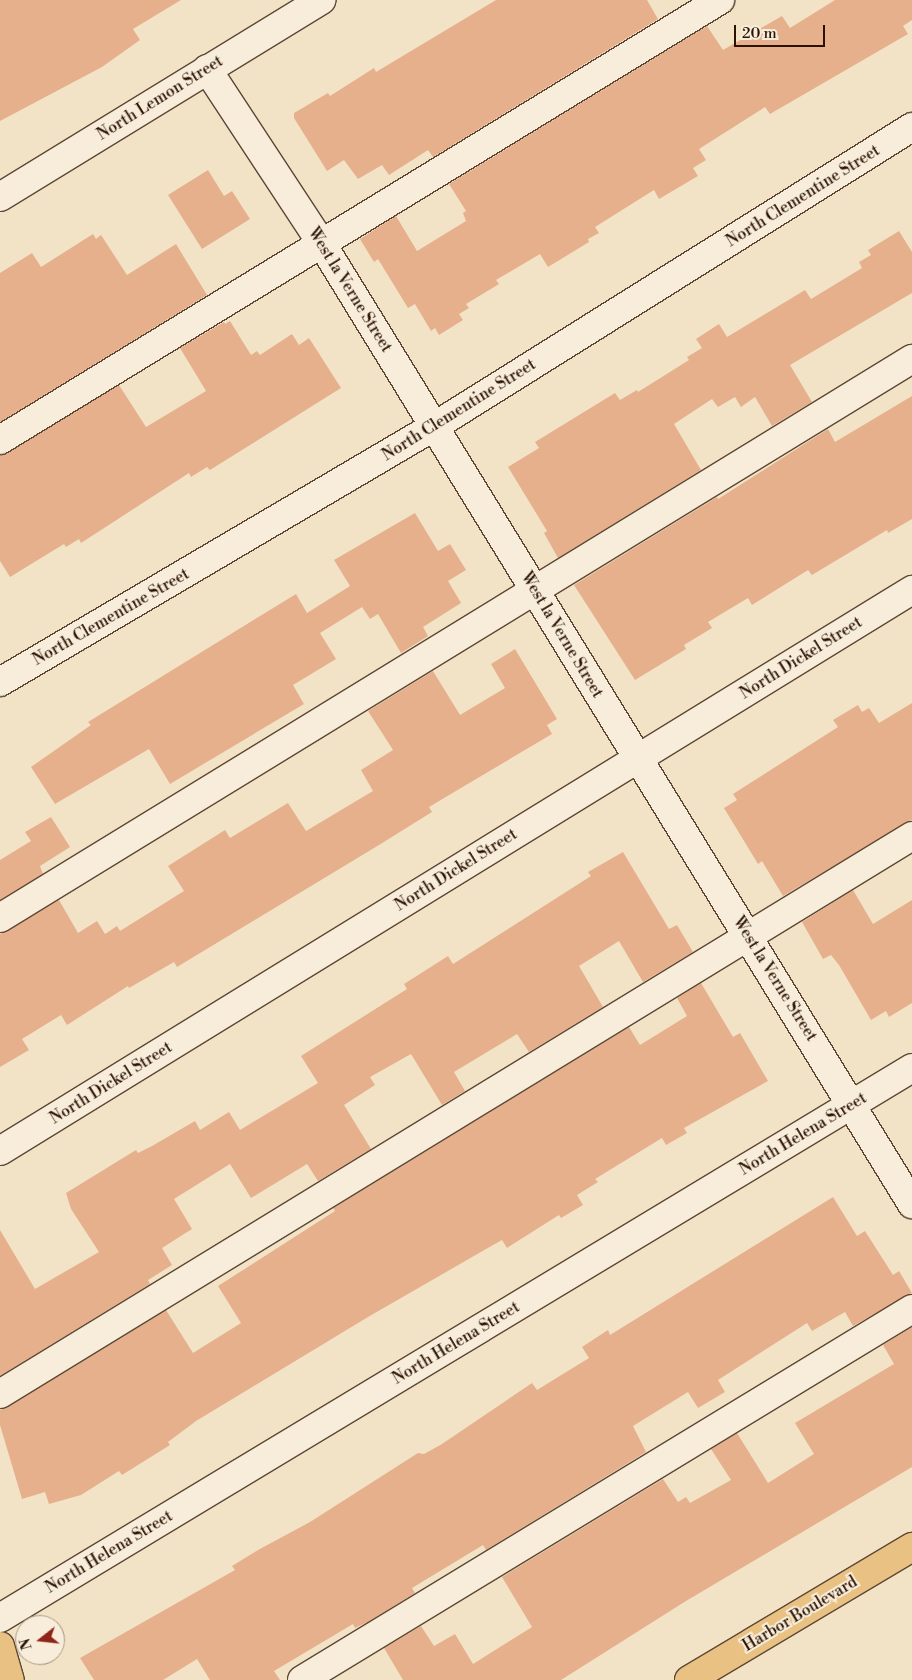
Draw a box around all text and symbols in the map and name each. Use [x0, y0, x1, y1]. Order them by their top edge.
scale bar [737, 15, 828, 47]
text: 20 m [742, 24, 777, 43]
street label: North Lemon Street [94, 52, 226, 144]
street label: North Clementine Street [723, 141, 883, 251]
street label: West la Verne Street [304, 224, 396, 356]
street label: North Clementine Street [379, 355, 539, 465]
street label: North Clementine Street [29, 564, 193, 670]
street label: West la Verne Street [517, 569, 607, 701]
street label: North Dickel Street [736, 613, 866, 703]
street label: North Dickel Street [391, 825, 521, 915]
street label: West la Verne Street [729, 913, 821, 1045]
street label: North Dickel Street [46, 1038, 176, 1128]
street label: North Helena Street [736, 1088, 870, 1180]
street label: North Helena Street [389, 1297, 523, 1389]
street label: North Helena Street [42, 1506, 176, 1598]
street label: Harbor Boulevard [739, 1572, 861, 1656]
north arrow [15, 1615, 65, 1665]
text: N [16, 1636, 37, 1652]

